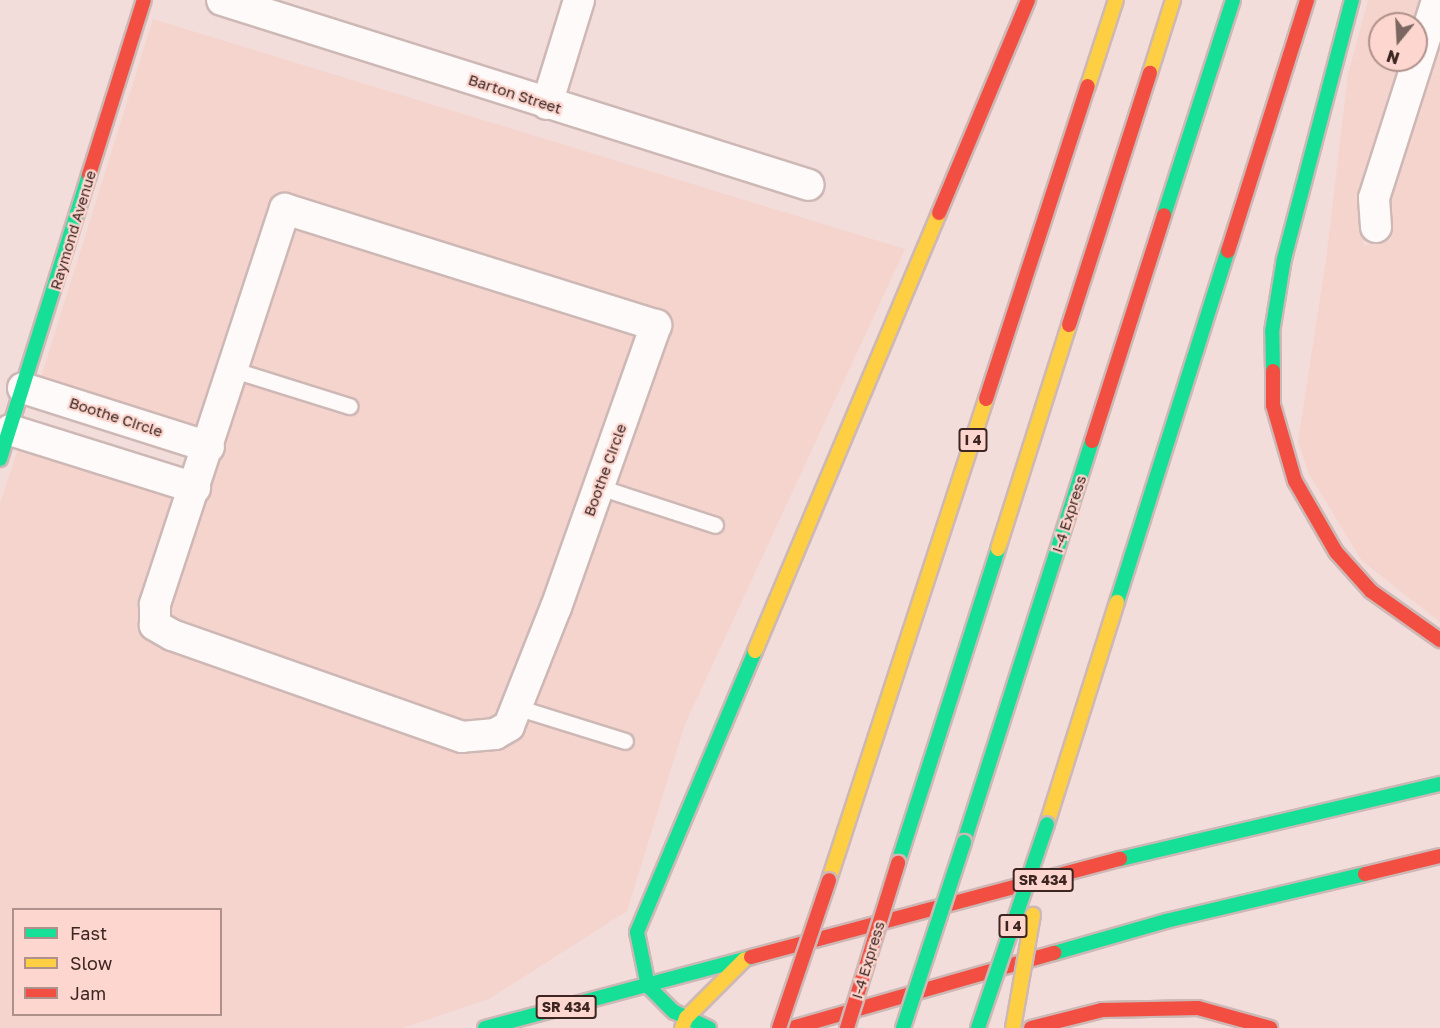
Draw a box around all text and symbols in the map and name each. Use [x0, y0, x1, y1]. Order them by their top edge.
north arrow [1368, 12, 1428, 72]
text: N [1384, 46, 1402, 69]
street label: Barton Street [466, 70, 564, 118]
street label: Raymond Avenue [46, 168, 100, 292]
street label: Boothe Circle [67, 393, 165, 441]
street label: Boothe Circle [580, 421, 630, 519]
road number: I 4 [958, 429, 988, 451]
street label: I-4 Express [1048, 473, 1090, 555]
road number: SR 434 [1012, 869, 1074, 891]
legend [12, 908, 222, 1016]
road number: I 4 [998, 915, 1028, 937]
street label: I-4 Express [848, 919, 888, 1001]
text: Fast [70, 922, 107, 944]
text: Slow [70, 952, 112, 974]
text: Jam [70, 982, 106, 1004]
road number: SR 434 [534, 996, 598, 1018]

